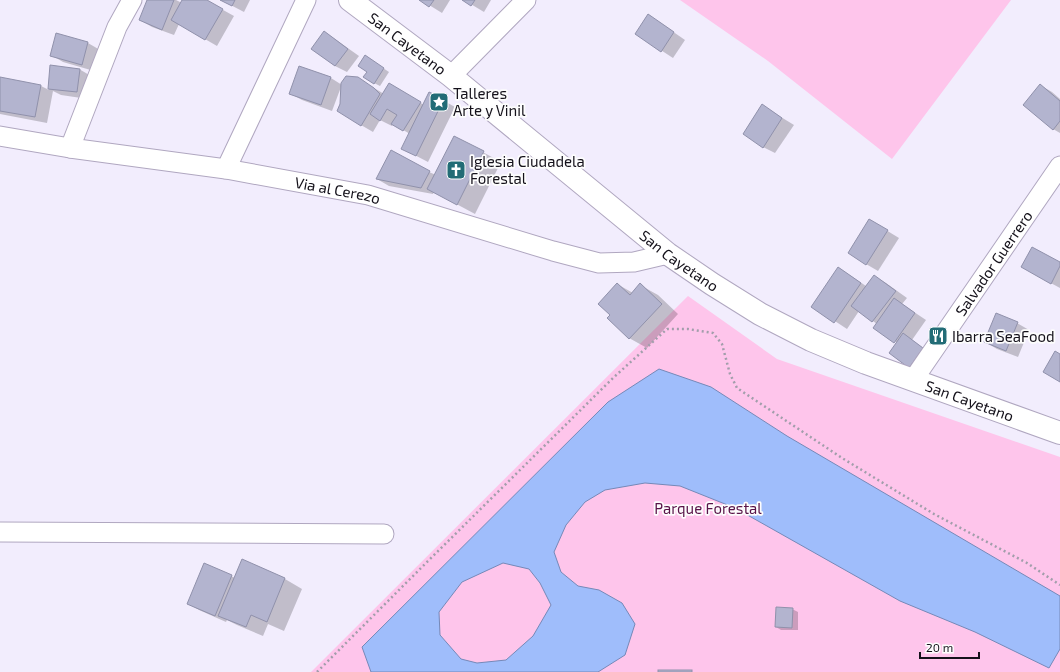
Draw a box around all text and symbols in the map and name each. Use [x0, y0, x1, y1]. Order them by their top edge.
street label: San Cayetano [365, 8, 450, 78]
place label: Talleres Arte y Vinil [453, 84, 526, 119]
place icon: Talleres Arte y Vinil [428, 91, 450, 113]
place label: Iglesia Ciudadela Forestal [470, 152, 585, 187]
church icon: Iglesia Ciudadela Forestal [445, 159, 467, 181]
street label: Via al Cerezo [293, 173, 383, 207]
street label: Salvador Guerrero [951, 207, 1036, 319]
street label: San Cayetano [636, 226, 722, 295]
restaurant icon: Ibarra SeaFood [927, 325, 949, 347]
place label: Ibarra SeaFood [952, 327, 1055, 345]
street label: San Cayetano [923, 376, 1016, 425]
park label: Parque Forestal [654, 499, 762, 517]
scale bar [920, 634, 979, 660]
text: 20 m [926, 640, 953, 654]

